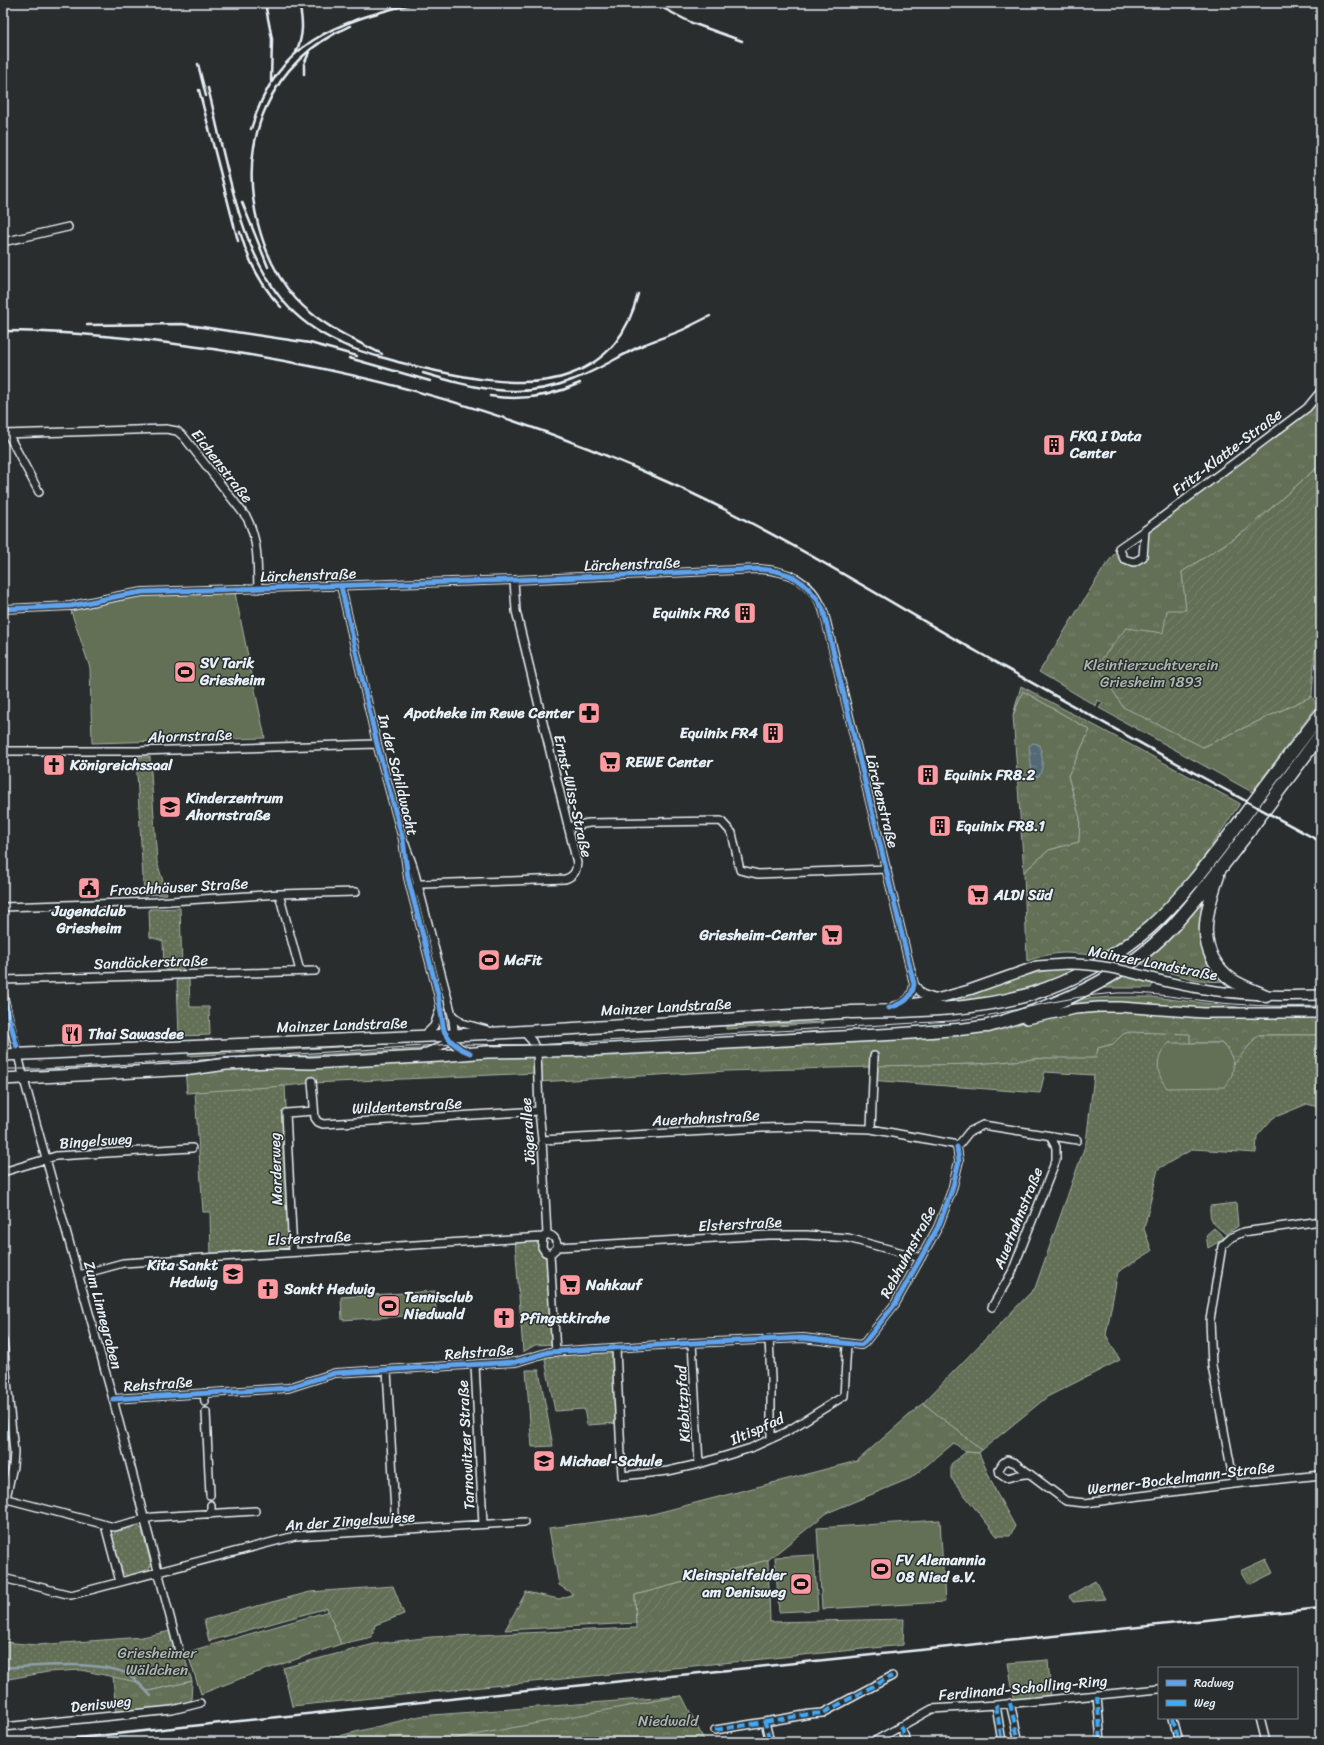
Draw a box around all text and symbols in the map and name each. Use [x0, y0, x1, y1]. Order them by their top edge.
street label: Fritz-Klatte-Straße [1166, 401, 1288, 502]
street label: Eichenstraße [184, 423, 260, 509]
place label: FKQ I Data Center [1069, 423, 1142, 466]
building icon: FKQ I Data Center [1041, 432, 1067, 458]
street label: Lärchenstraße [584, 549, 680, 579]
street label: Lärchenstraße [260, 560, 356, 590]
place label: Equinix FR6 [653, 600, 730, 626]
building icon: Equinix FR6 [732, 600, 758, 626]
place label: SV Tarik Griesheim [199, 650, 265, 693]
park label: Kleintierzuchtverein Griesheim 1893 [1084, 652, 1218, 695]
sports icon: SV Tarik Griesheim [172, 659, 198, 685]
place label: Apotheke im Rewe Center [403, 700, 576, 726]
pharmacy icon: Apotheke im Rewe Center [576, 700, 602, 726]
street label: In der Schildwacht [370, 710, 426, 839]
place label: Equinix FR4 [680, 720, 759, 746]
building icon: Equinix FR4 [760, 720, 786, 746]
street label: Ahornstraße [146, 722, 233, 750]
street label: Ernst-Wiss-Straße [546, 732, 600, 860]
supermarket icon: REWE Center [597, 749, 623, 775]
place label: REWE Center [625, 749, 714, 775]
street label: Lärchenstraße [858, 751, 906, 851]
church icon: Königreichssaal [41, 752, 67, 778]
place label: Königreichssaal [69, 752, 173, 778]
building icon: Equinix FR8.2 [915, 762, 941, 788]
place label: Equinix FR8.2 [944, 762, 1035, 788]
place label: Kinderzentrum Ahornstraße [185, 785, 284, 828]
school or university icon: Kinderzentrum Ahornstraße [157, 794, 183, 820]
building icon: Equinix FR8.1 [927, 813, 953, 839]
place label: Equinix FR8.1 [956, 813, 1045, 839]
street label: Froschhäuser Straße [109, 870, 249, 904]
public building icon: Jugendclub Griesheim [76, 875, 102, 901]
supermarket icon: ALDI Süd [965, 882, 991, 908]
place label: ALDI Süd [993, 882, 1054, 908]
place label: Jugendclub Griesheim [51, 898, 126, 941]
place label: Griesheim-Center [698, 922, 818, 948]
supermarket icon: Griesheim-Center [819, 922, 845, 948]
street label: Mainzer Landstraße [1086, 938, 1220, 988]
street label: Sandäckerstraße [93, 947, 209, 977]
sports icon: McFit [476, 947, 502, 973]
place label: McFit [503, 947, 543, 973]
street label: Mainzer Landstraße [600, 991, 732, 1023]
street label: Mainzer Landstraße [276, 1010, 408, 1040]
restaurant icon: Thai Sawasdee [59, 1021, 85, 1047]
place label: Thai Sawasdee [88, 1021, 184, 1047]
street label: Wildentenstraße [351, 1090, 463, 1122]
street label: Jägerallee [513, 1096, 543, 1166]
street label: Auerhahnstraße [651, 1102, 761, 1134]
street label: Bingelsweg [59, 1125, 133, 1157]
street label: Marderweg [262, 1132, 290, 1206]
street label: Auerhahnstraße [985, 1163, 1050, 1274]
street label: Rebhuhnstraße [873, 1201, 943, 1303]
street label: Elsterstraße [698, 1209, 782, 1239]
street label: Elsterstraße [267, 1223, 351, 1253]
place label: Kita Sankt Hedwig [146, 1252, 218, 1295]
street label: Zum Linnegraben [76, 1258, 130, 1372]
school or university icon: Kita Sankt Hedwig [220, 1261, 246, 1287]
supermarket icon: Nahkauf [557, 1272, 583, 1298]
place label: Nahkauf [585, 1272, 643, 1298]
church icon: Sankt Hedwig [255, 1276, 281, 1302]
place label: Sankt Hedwig [283, 1276, 376, 1302]
place label: Tennisclub Niedwald [403, 1284, 473, 1327]
sports icon: Tennisclub Niedwald [376, 1293, 402, 1319]
church icon: Pfingstkirche [491, 1305, 517, 1331]
place label: Pfingstkirche [520, 1305, 610, 1331]
street label: Rehstraße [444, 1337, 514, 1367]
street label: Kiebitzpfad [668, 1364, 698, 1443]
street label: Rehstraße [123, 1369, 193, 1399]
street label: Tarnowitzer Straße [450, 1380, 482, 1510]
street label: Iltispfad [725, 1405, 789, 1453]
school or university icon: Michael-Schule [531, 1448, 557, 1474]
place label: Michael-Schule [559, 1448, 663, 1474]
street label: Werner-Bockelmann-Straße [1086, 1454, 1276, 1502]
street label: An der Zingelswiese [283, 1503, 416, 1539]
place label: FV Alemannia 08 Nied e.V. [895, 1547, 986, 1590]
sports icon: FV Alemannia 08 Nied e.V. [868, 1556, 894, 1582]
place label: Kleinspielfelder am Denisweg [682, 1562, 788, 1605]
sports icon: Kleinspielfelder am Denisweg [788, 1571, 814, 1597]
park label: Griesheimer Wäldchen [118, 1640, 197, 1683]
legend [1158, 1667, 1298, 1719]
street label: Ferdinand-Scholling-Ring [938, 1668, 1109, 1708]
text: Radweg [1194, 1672, 1234, 1694]
street label: Denisweg [69, 1688, 133, 1720]
text: Weg [1194, 1692, 1215, 1714]
park label: Niedwald [638, 1708, 699, 1734]

